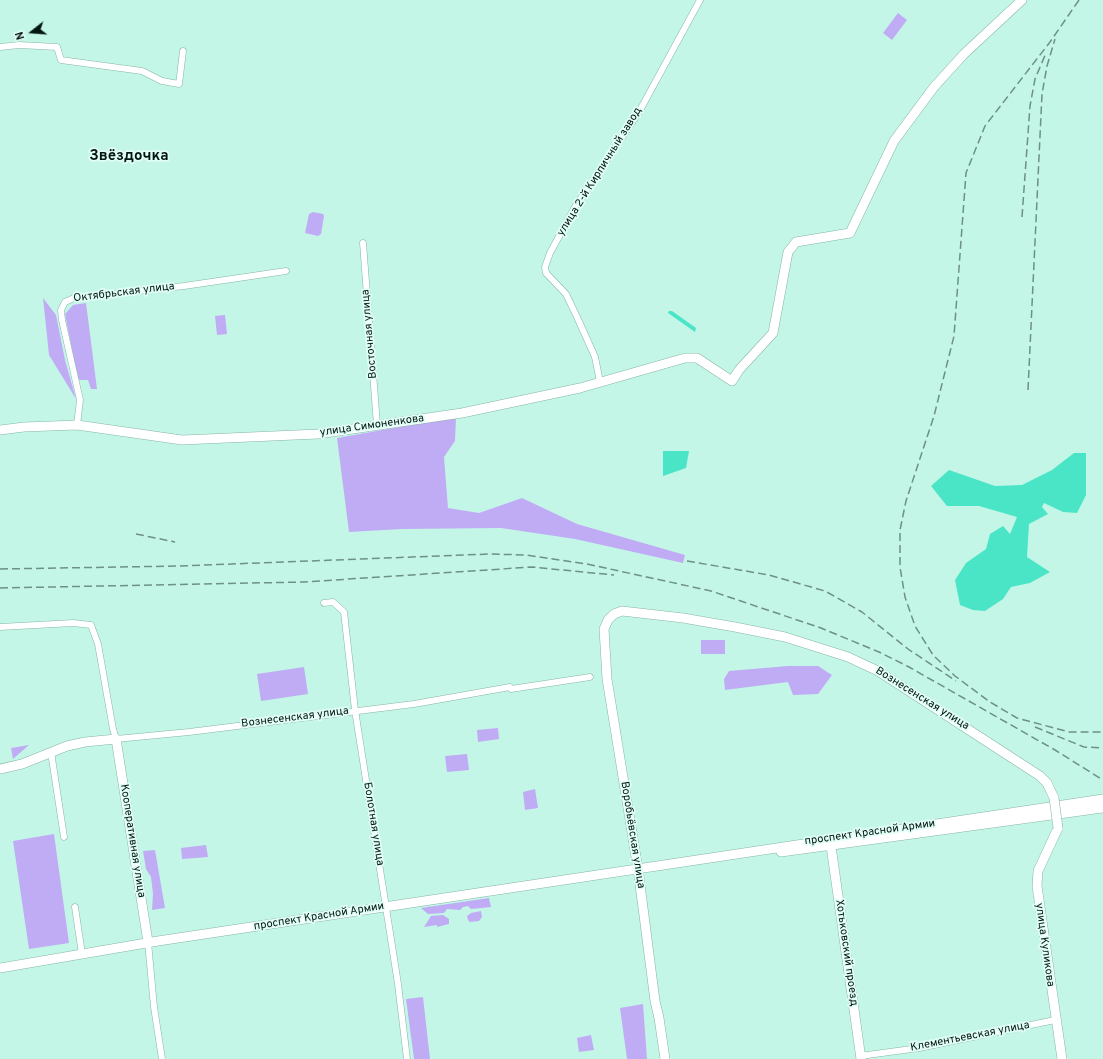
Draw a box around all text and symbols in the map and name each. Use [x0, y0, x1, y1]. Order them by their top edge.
north arrow [12, 12, 52, 52]
text: N [13, 30, 28, 41]
street label: улица 2-й Кирпичный завод [555, 105, 645, 239]
district label: Звёздочка [89, 148, 169, 166]
street label: Октябрьская улица [73, 280, 175, 306]
street label: Восточная улица [360, 289, 380, 379]
street label: улица Симоненкова [319, 412, 425, 440]
street label: Вознесенская улица [873, 665, 971, 733]
street label: Вознесенская улица [241, 705, 349, 731]
street label: Болотная улица [360, 781, 386, 867]
street label: Воробьёвская улица [617, 781, 647, 889]
street label: Кооперативная улица [117, 783, 147, 899]
street label: проспект Красной Армии [804, 817, 936, 849]
street label: Хотьковский проезд [832, 899, 860, 1007]
street label: проспект Красной Армии [253, 900, 385, 934]
street label: улица Куликова [1032, 902, 1056, 988]
street label: Клементьевская улица [909, 1019, 1031, 1055]

